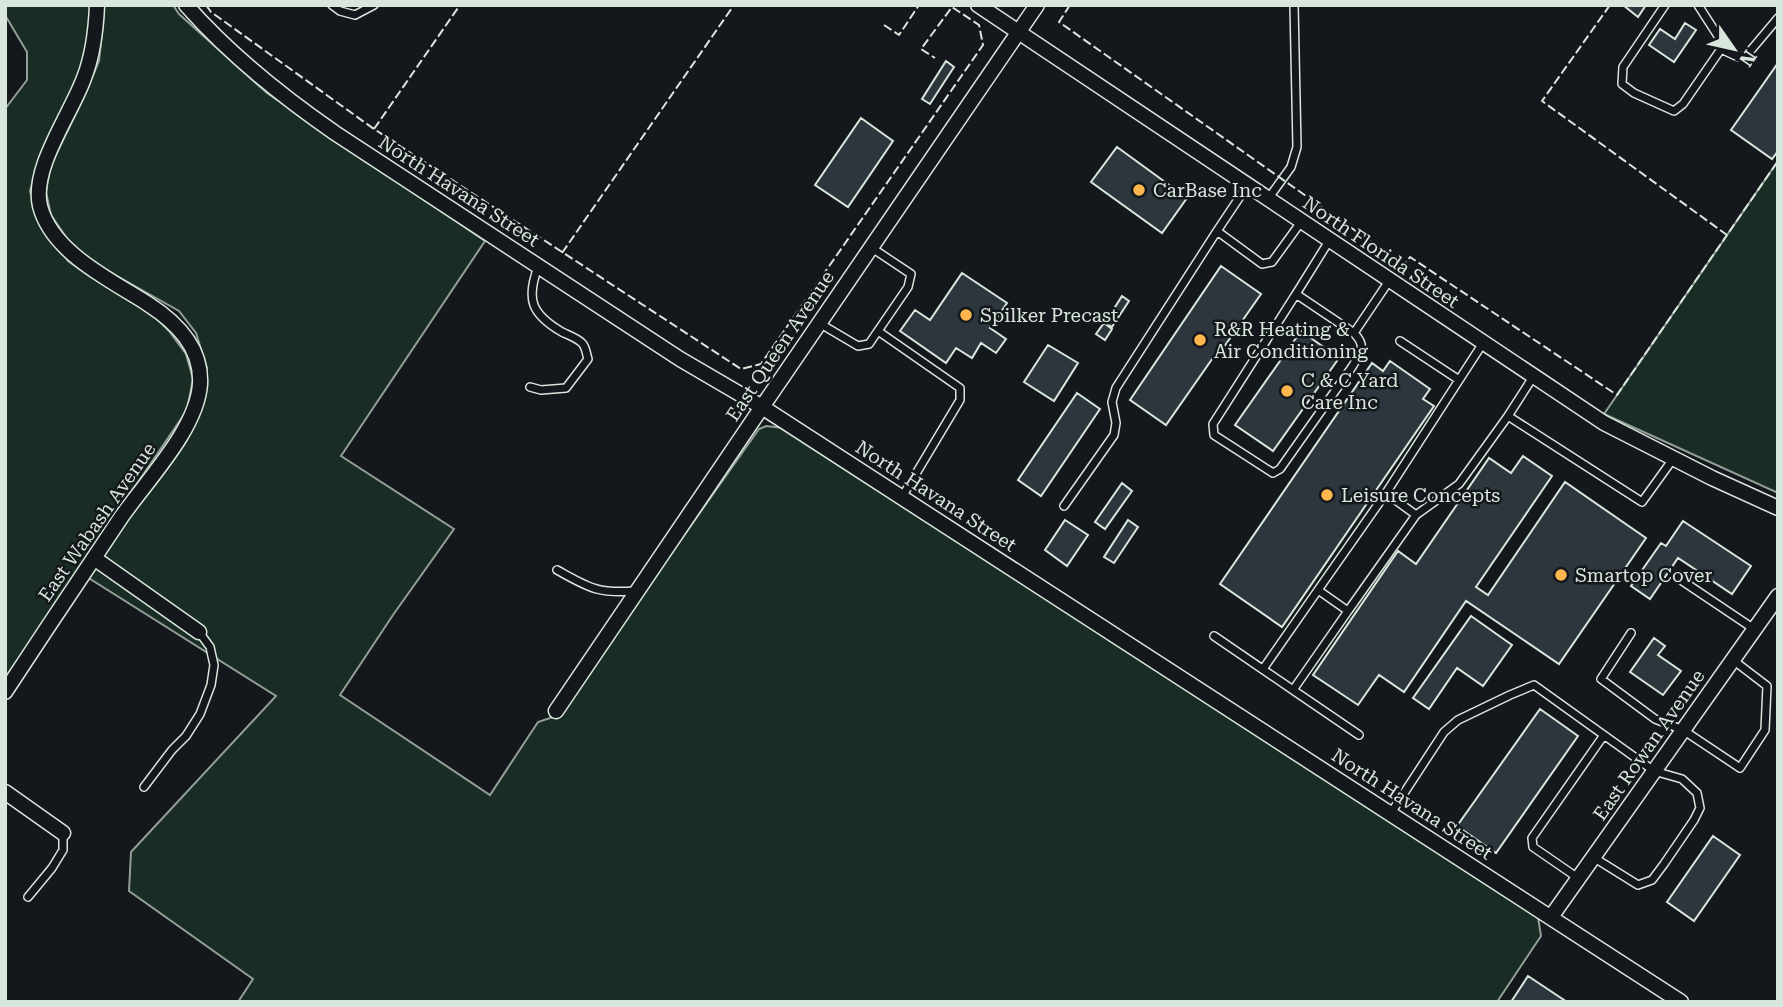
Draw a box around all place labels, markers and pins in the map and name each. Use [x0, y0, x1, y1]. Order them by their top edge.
place label: CarBase Inc [1153, 179, 1262, 202]
marker: CarBase Inc [1131, 182, 1147, 198]
place label: Spilker Precast [980, 304, 1118, 327]
marker: Spilker Precast [958, 307, 974, 323]
place label: R&R Heating & Air Conditioning [1214, 318, 1368, 363]
marker: R&R Heating & Air Conditioning [1192, 332, 1208, 348]
place label: C & C Yard Care Inc [1301, 369, 1398, 414]
marker: C & C Yard Care Inc [1279, 383, 1295, 399]
place label: Leisure Concepts [1341, 484, 1500, 507]
marker: Leisure Concepts [1319, 487, 1335, 503]
place label: Smartop Cover [1575, 564, 1712, 587]
marker: Smartop Cover [1553, 567, 1569, 583]

